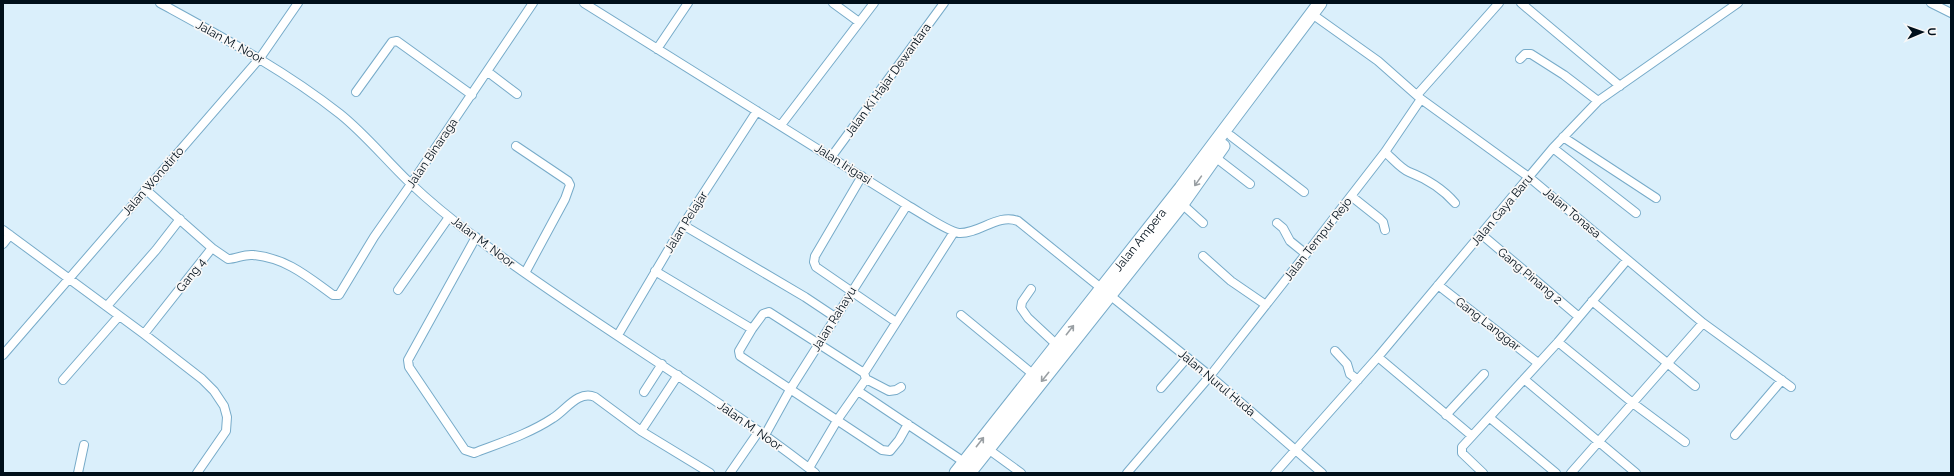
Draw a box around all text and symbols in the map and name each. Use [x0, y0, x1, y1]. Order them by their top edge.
north arrow [1902, 12, 1942, 52]
street label: Jalan M. Noor [194, 18, 267, 67]
street label: Jalan Ki Hajar Dewantara [842, 21, 934, 139]
text: U [1925, 27, 1938, 36]
street label: Jalan Binaraga [404, 116, 460, 190]
street label: Jalan Irigasi [812, 141, 874, 187]
street label: Jalan Wonotirto [119, 144, 187, 218]
street label: Jalan Gaya Baru [1468, 171, 1536, 249]
one-way arrow [1194, 176, 1202, 187]
street label: Jalan Tonasa [1540, 185, 1604, 241]
street label: Jalan Pelajar [662, 188, 711, 255]
street label: Jalan Tempur Rejo [1281, 195, 1355, 283]
street label: Jalan Ampera [1111, 206, 1169, 274]
street label: Jalan M. Noor [449, 214, 518, 271]
street label: Gang Pinang 2 [1495, 245, 1565, 307]
street label: Gang 4 [173, 255, 209, 295]
street label: Jalan Rahayu [809, 284, 859, 354]
street label: Gang Langgar [1453, 294, 1524, 354]
one-way arrow [1065, 324, 1074, 335]
street label: Jalan Nurul Huda [1176, 347, 1258, 419]
one-way arrow [1040, 372, 1049, 383]
street label: Jalan M. Noor [715, 399, 786, 454]
one-way arrow [976, 437, 984, 448]

